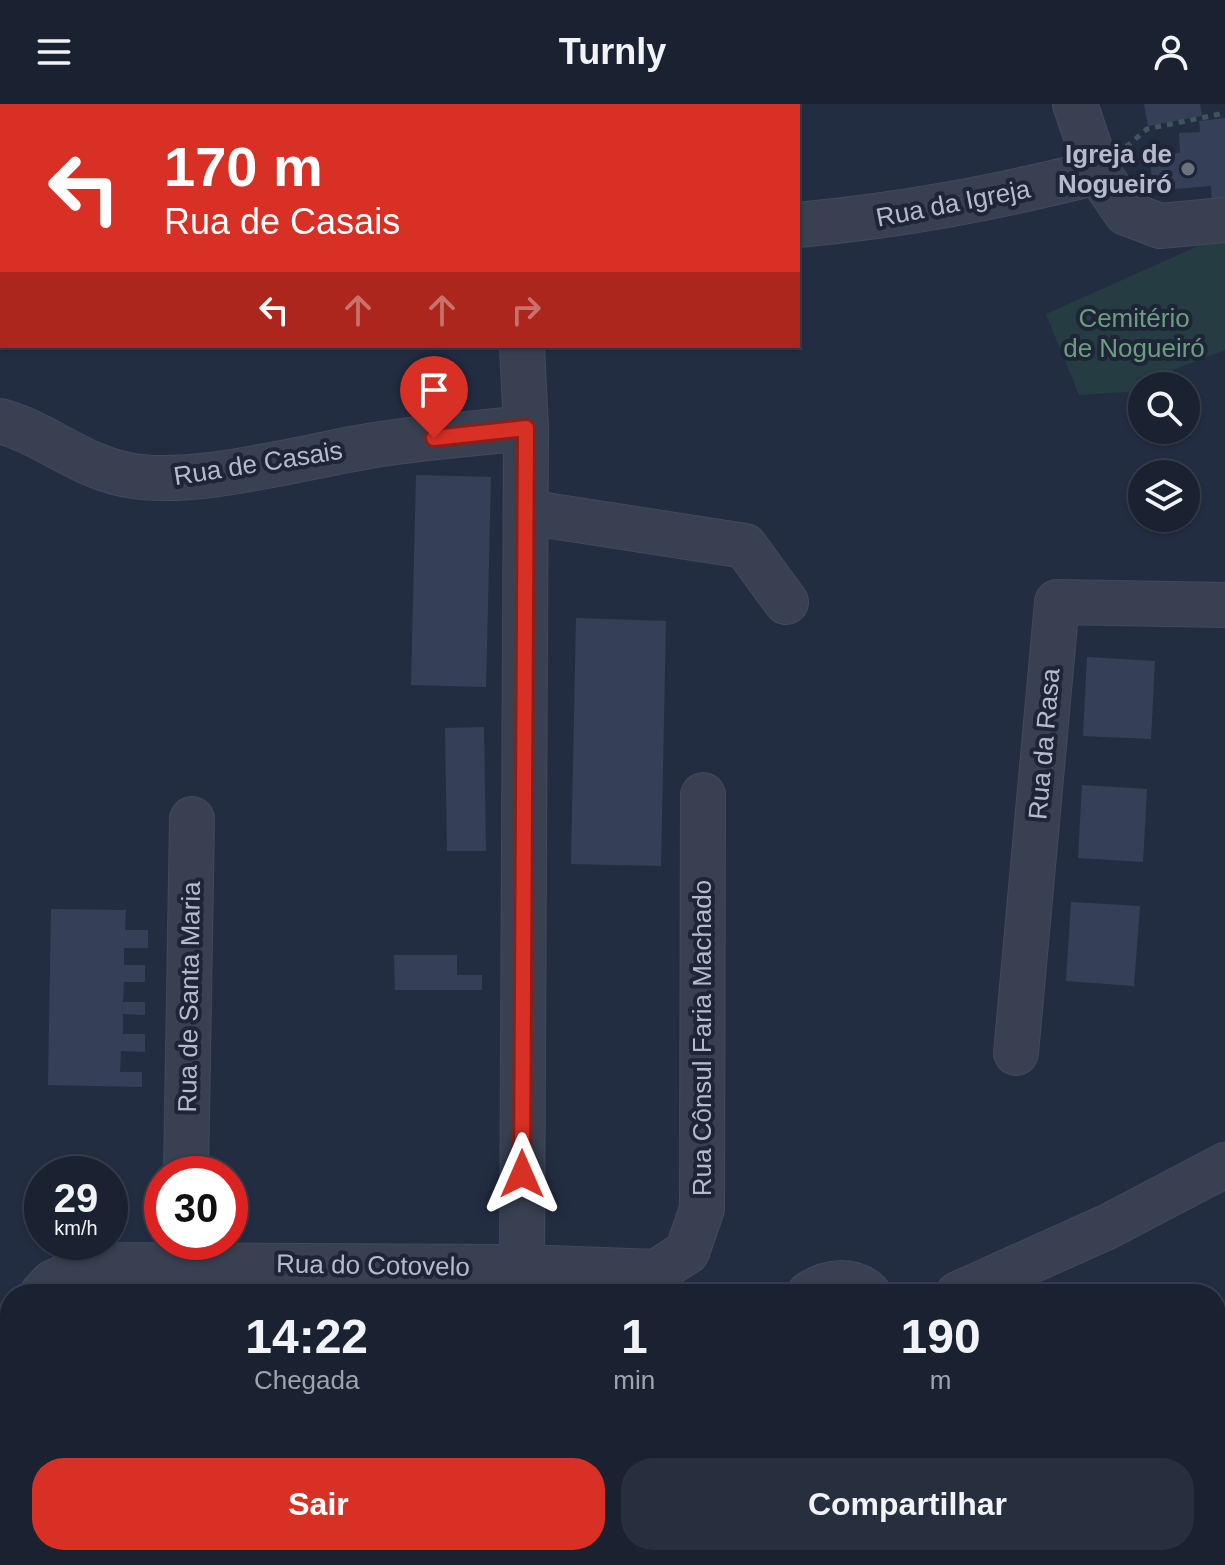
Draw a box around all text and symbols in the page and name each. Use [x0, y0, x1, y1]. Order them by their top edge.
icon: menu [32, 30, 76, 74]
icon: person [1149, 30, 1193, 74]
text: Turnly [559, 31, 666, 72]
text: 170 m [164, 135, 323, 198]
icon: left [32, 136, 136, 240]
place label: Igreja de Nogueiró [1058, 139, 1172, 199]
marker: Igreja de Nogueiró [1179, 160, 1197, 178]
street label: Rua da Igreja [874, 173, 1033, 233]
text: Rua de Casais [164, 201, 400, 242]
icon: left [252, 288, 296, 332]
icon: ahead [336, 288, 380, 332]
icon: ahead [420, 288, 464, 332]
icon: right [504, 288, 548, 332]
park label: Cemitério de Nogueiró [1063, 303, 1205, 363]
pin [400, 356, 468, 438]
icon: arrive [412, 368, 456, 412]
map controls [1128, 372, 1200, 532]
button: search [1128, 372, 1200, 444]
street label: Rua de Casais [171, 435, 345, 491]
button: layers [1128, 460, 1200, 532]
street label: Rua da Rasa [1022, 667, 1066, 821]
street label: Rua Cônsul Faria Machado [687, 880, 717, 1196]
street label: Rua de Santa Maria [172, 881, 206, 1113]
position arrow [480, 1132, 564, 1216]
speed limit sign: 30 [144, 1156, 248, 1260]
text: 29 [54, 1176, 98, 1220]
text: km/h [54, 1217, 98, 1239]
street label: Rua do Cotovelo [276, 1248, 470, 1282]
text: 14:22 [245, 1310, 368, 1363]
text: 1 [621, 1310, 648, 1363]
text: 190 [901, 1310, 981, 1363]
text: Chegada [254, 1365, 359, 1395]
text: min [613, 1365, 655, 1395]
text: m [930, 1365, 951, 1395]
button: Sair [32, 1458, 605, 1550]
button: Compartilhar [621, 1458, 1194, 1550]

